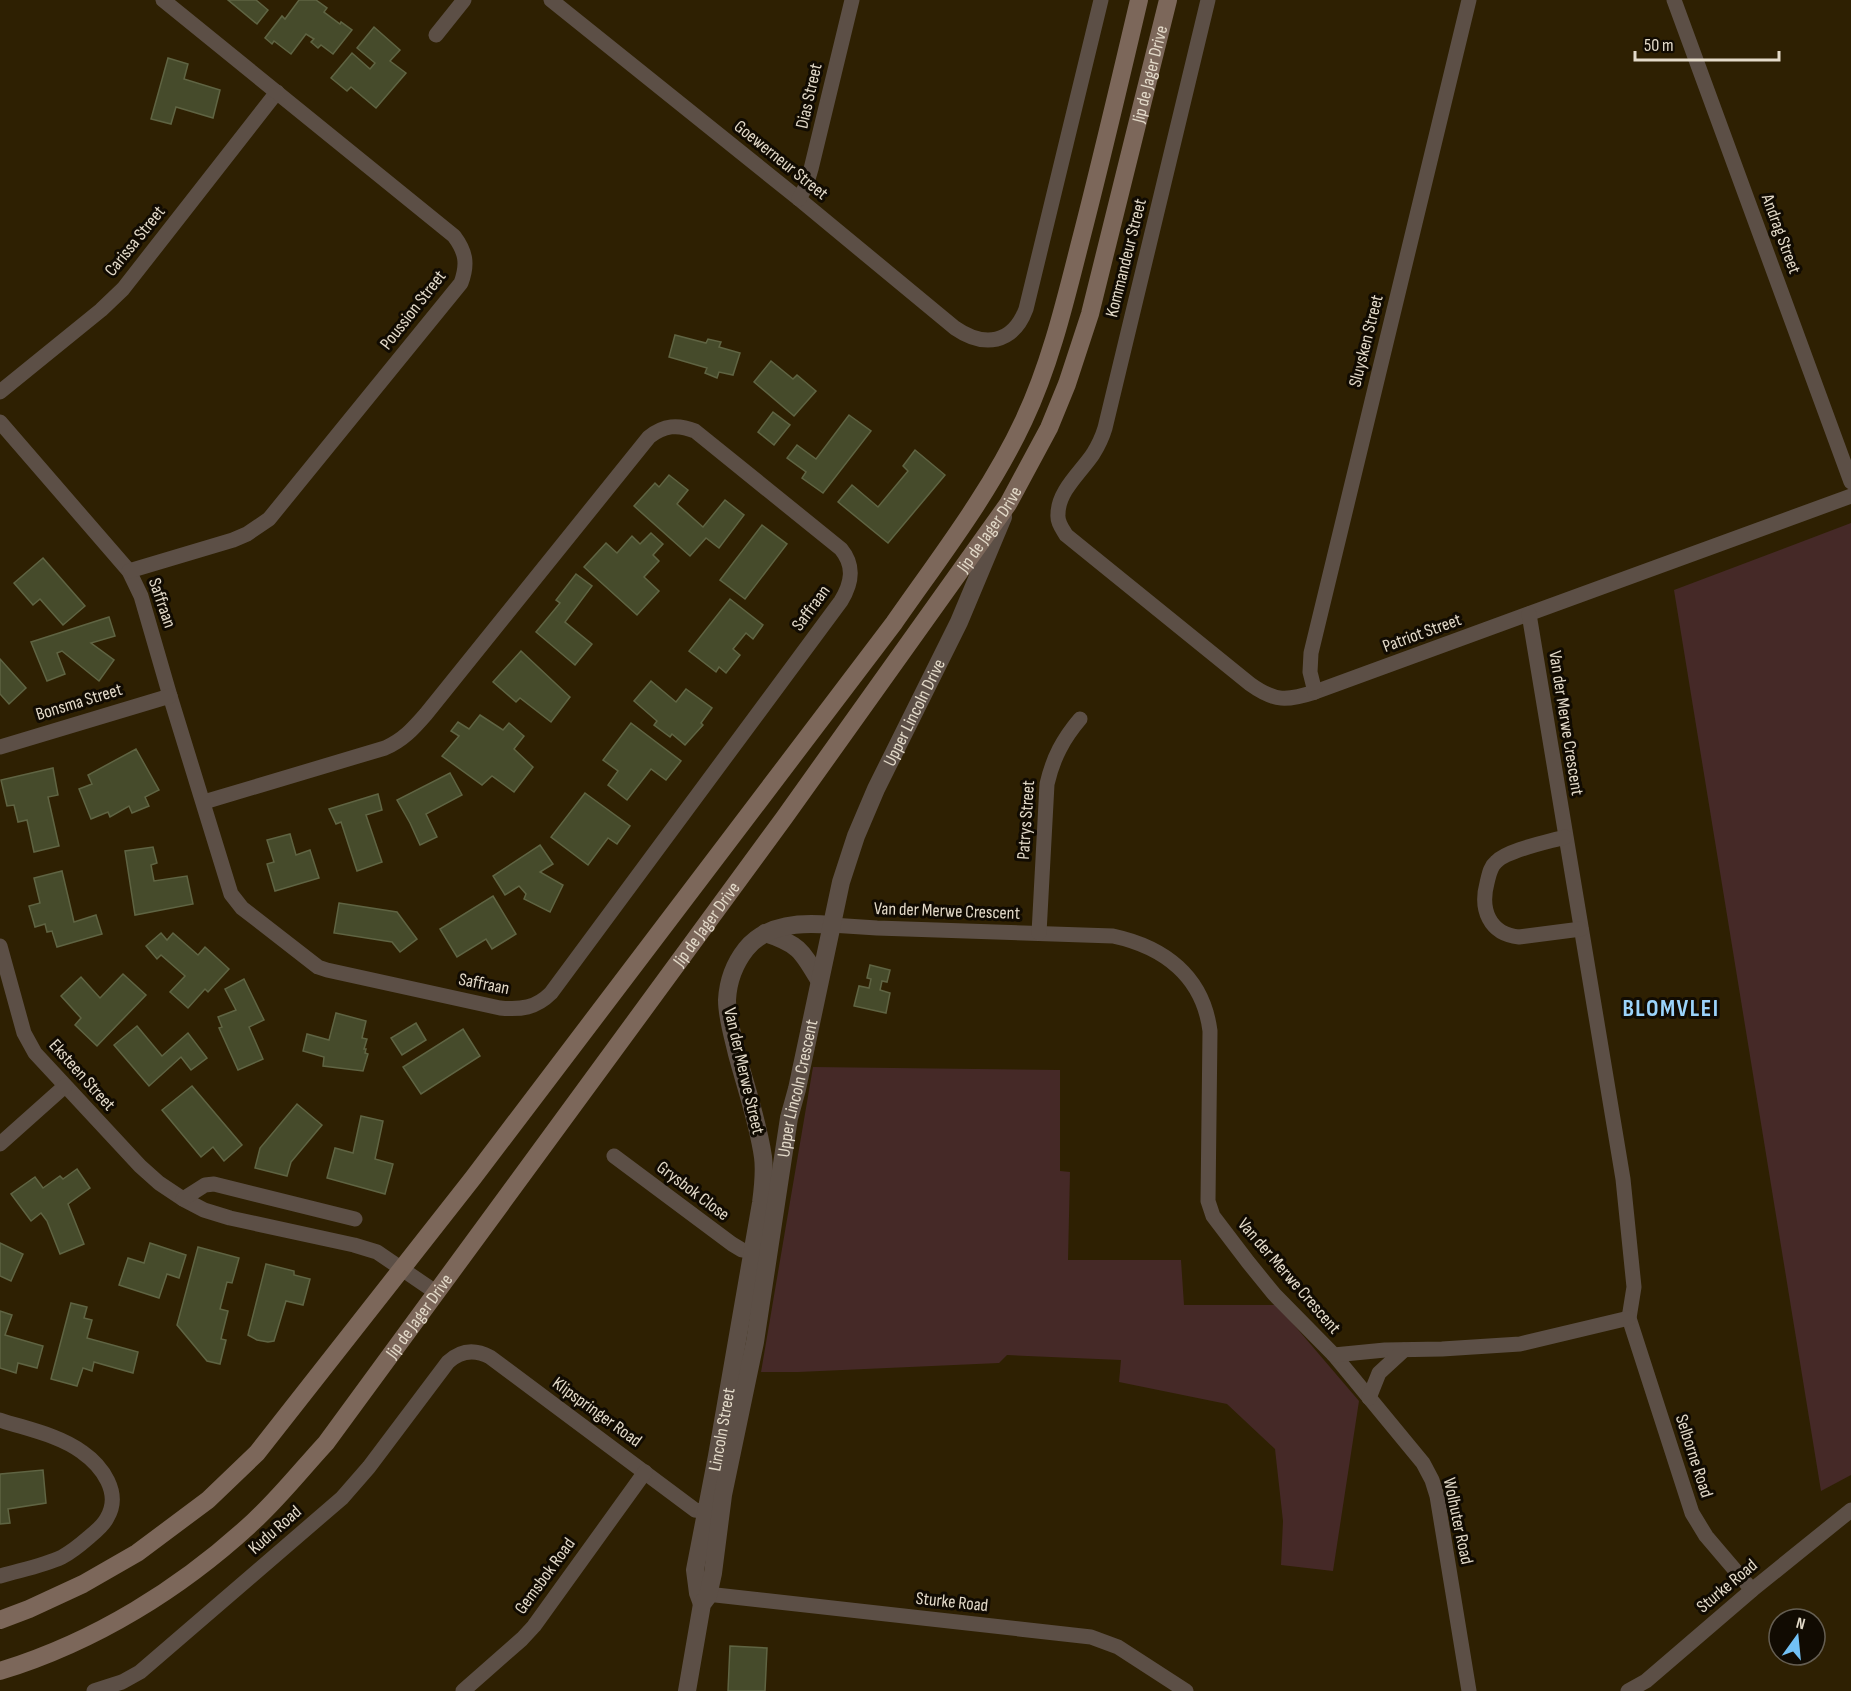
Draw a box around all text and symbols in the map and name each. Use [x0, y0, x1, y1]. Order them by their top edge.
street label: Jip de Jager Drive [1127, 23, 1172, 126]
scale bar [1635, 24, 1779, 62]
text: 50 m [1644, 35, 1674, 56]
street label: Dias Street [791, 61, 827, 131]
street label: Goewerneur Street [730, 116, 833, 205]
street label: Andrag Street [1757, 190, 1805, 277]
street label: Kommandeur Street [1101, 196, 1151, 319]
street label: Carissa Street [100, 201, 170, 280]
street label: Poussion Street [376, 266, 451, 354]
street label: Sluysken Street [1344, 292, 1388, 389]
street label: Jip de Jager Drive [952, 483, 1026, 577]
street label: Saffraan [144, 575, 180, 631]
street label: Saffraan [787, 581, 835, 635]
street label: Patriot Street [1380, 609, 1465, 657]
street label: Van der Merwe Crescent [1544, 649, 1588, 797]
street label: Upper Lincoln Drive [879, 655, 949, 769]
street label: Bonsma Street [33, 679, 125, 725]
street label: Patrys Street [1013, 779, 1039, 860]
street label: Jip de Jager Drive [668, 878, 744, 971]
street label: Van der Merwe Crescent [874, 898, 1021, 924]
street label: Saffraan [457, 969, 511, 999]
district label: BLOMVLEI [1622, 994, 1720, 1023]
street label: Van der Merwe Street [719, 1006, 769, 1137]
street label: Upper Lincoln Crescent [773, 1017, 822, 1159]
street label: Eksteen Street [44, 1035, 120, 1115]
street label: Grysbok Close [652, 1157, 734, 1225]
street label: Van der Merwe Crescent [1233, 1214, 1345, 1338]
street label: Jip de Jager Drive [381, 1270, 457, 1363]
street label: Klipspringer Road [548, 1373, 646, 1451]
street label: Lincoln Street [704, 1386, 739, 1473]
street label: Selborne Road [1671, 1412, 1717, 1500]
street label: Wolhuter Road [1439, 1476, 1477, 1566]
street label: Kudu Road [244, 1501, 306, 1559]
street label: Gemsbok Road [510, 1534, 580, 1618]
street label: Sturke Road [1692, 1555, 1762, 1617]
street label: Sturke Road [915, 1588, 989, 1616]
north arrow [1767, 1607, 1827, 1667]
text: N [1794, 1614, 1807, 1634]

